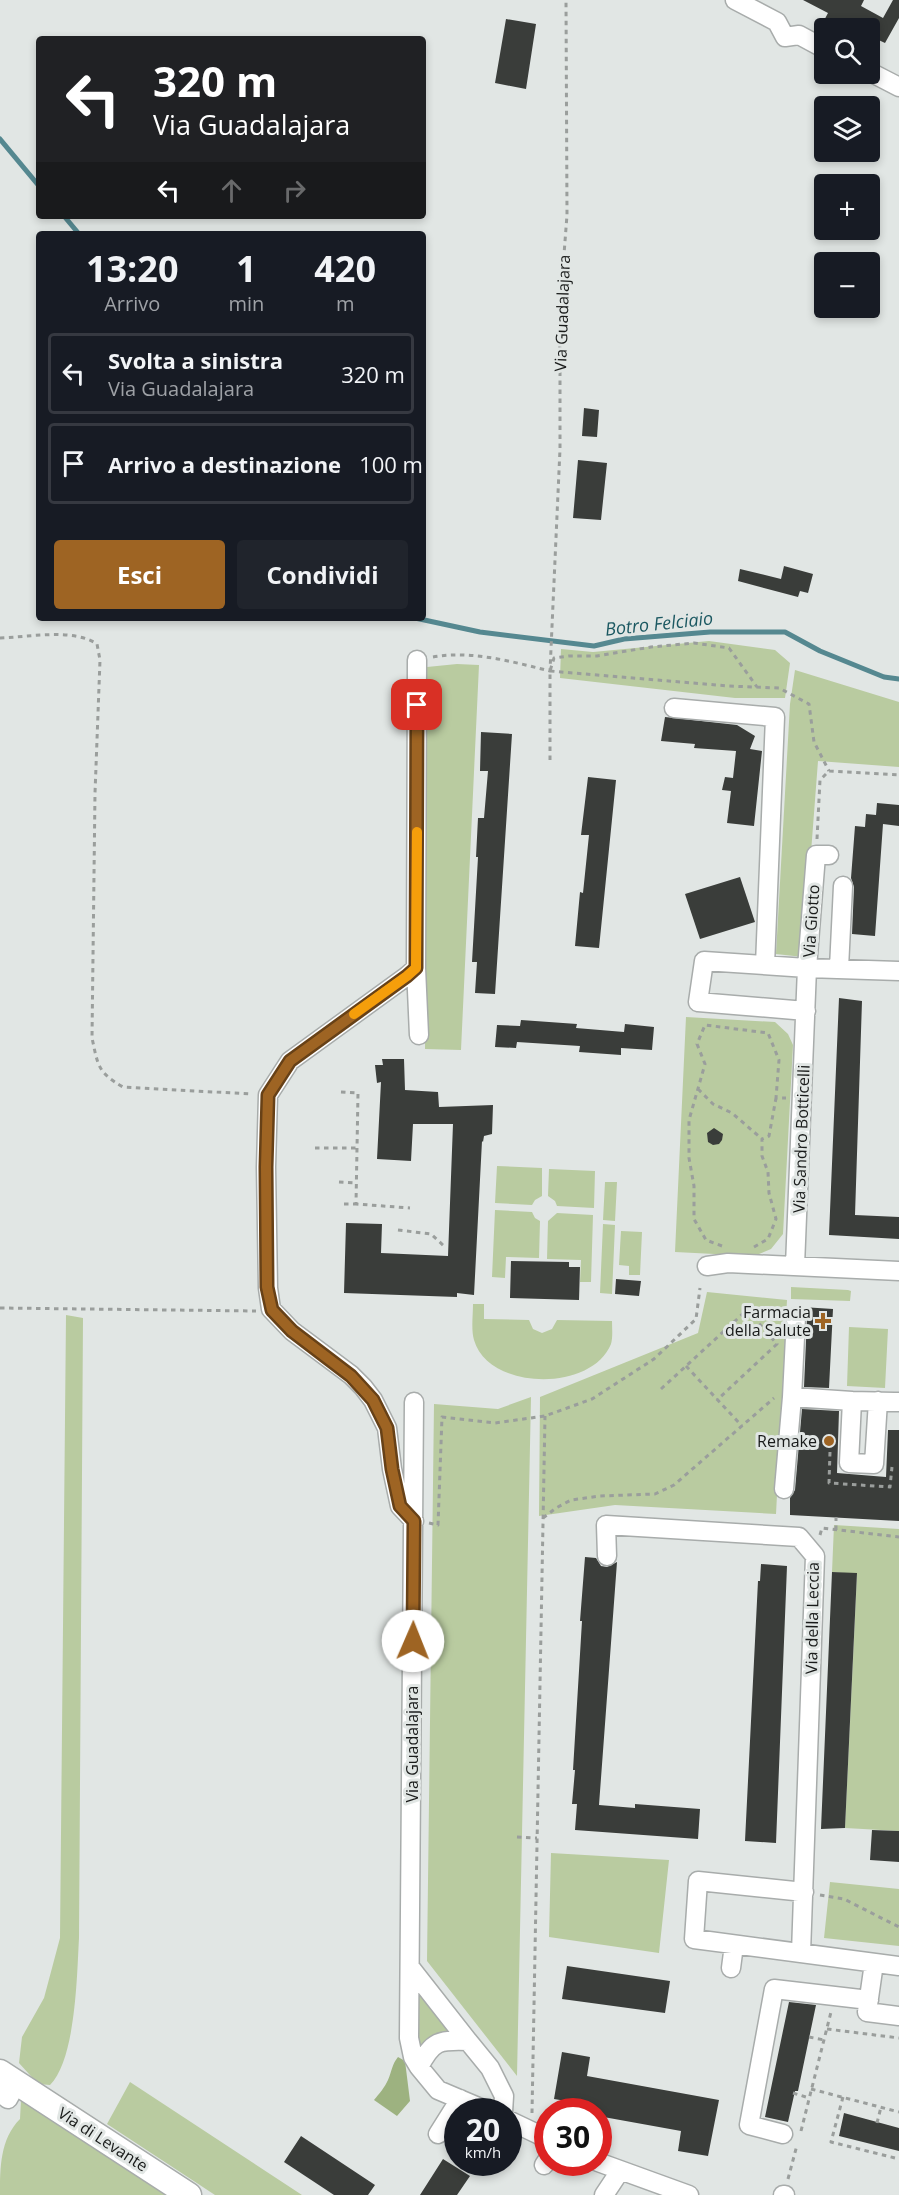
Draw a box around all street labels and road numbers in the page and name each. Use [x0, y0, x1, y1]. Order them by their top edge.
street label: Via Guadalajara [549, 254, 575, 372]
street label: Via Giotto [797, 884, 825, 958]
street label: Via Sandro Botticelli [787, 1064, 815, 1214]
street label: Via della Leccia [800, 1562, 824, 1674]
street label: Via Guadalajara [401, 1686, 423, 1802]
street label: Via di Levante [54, 2102, 152, 2176]

